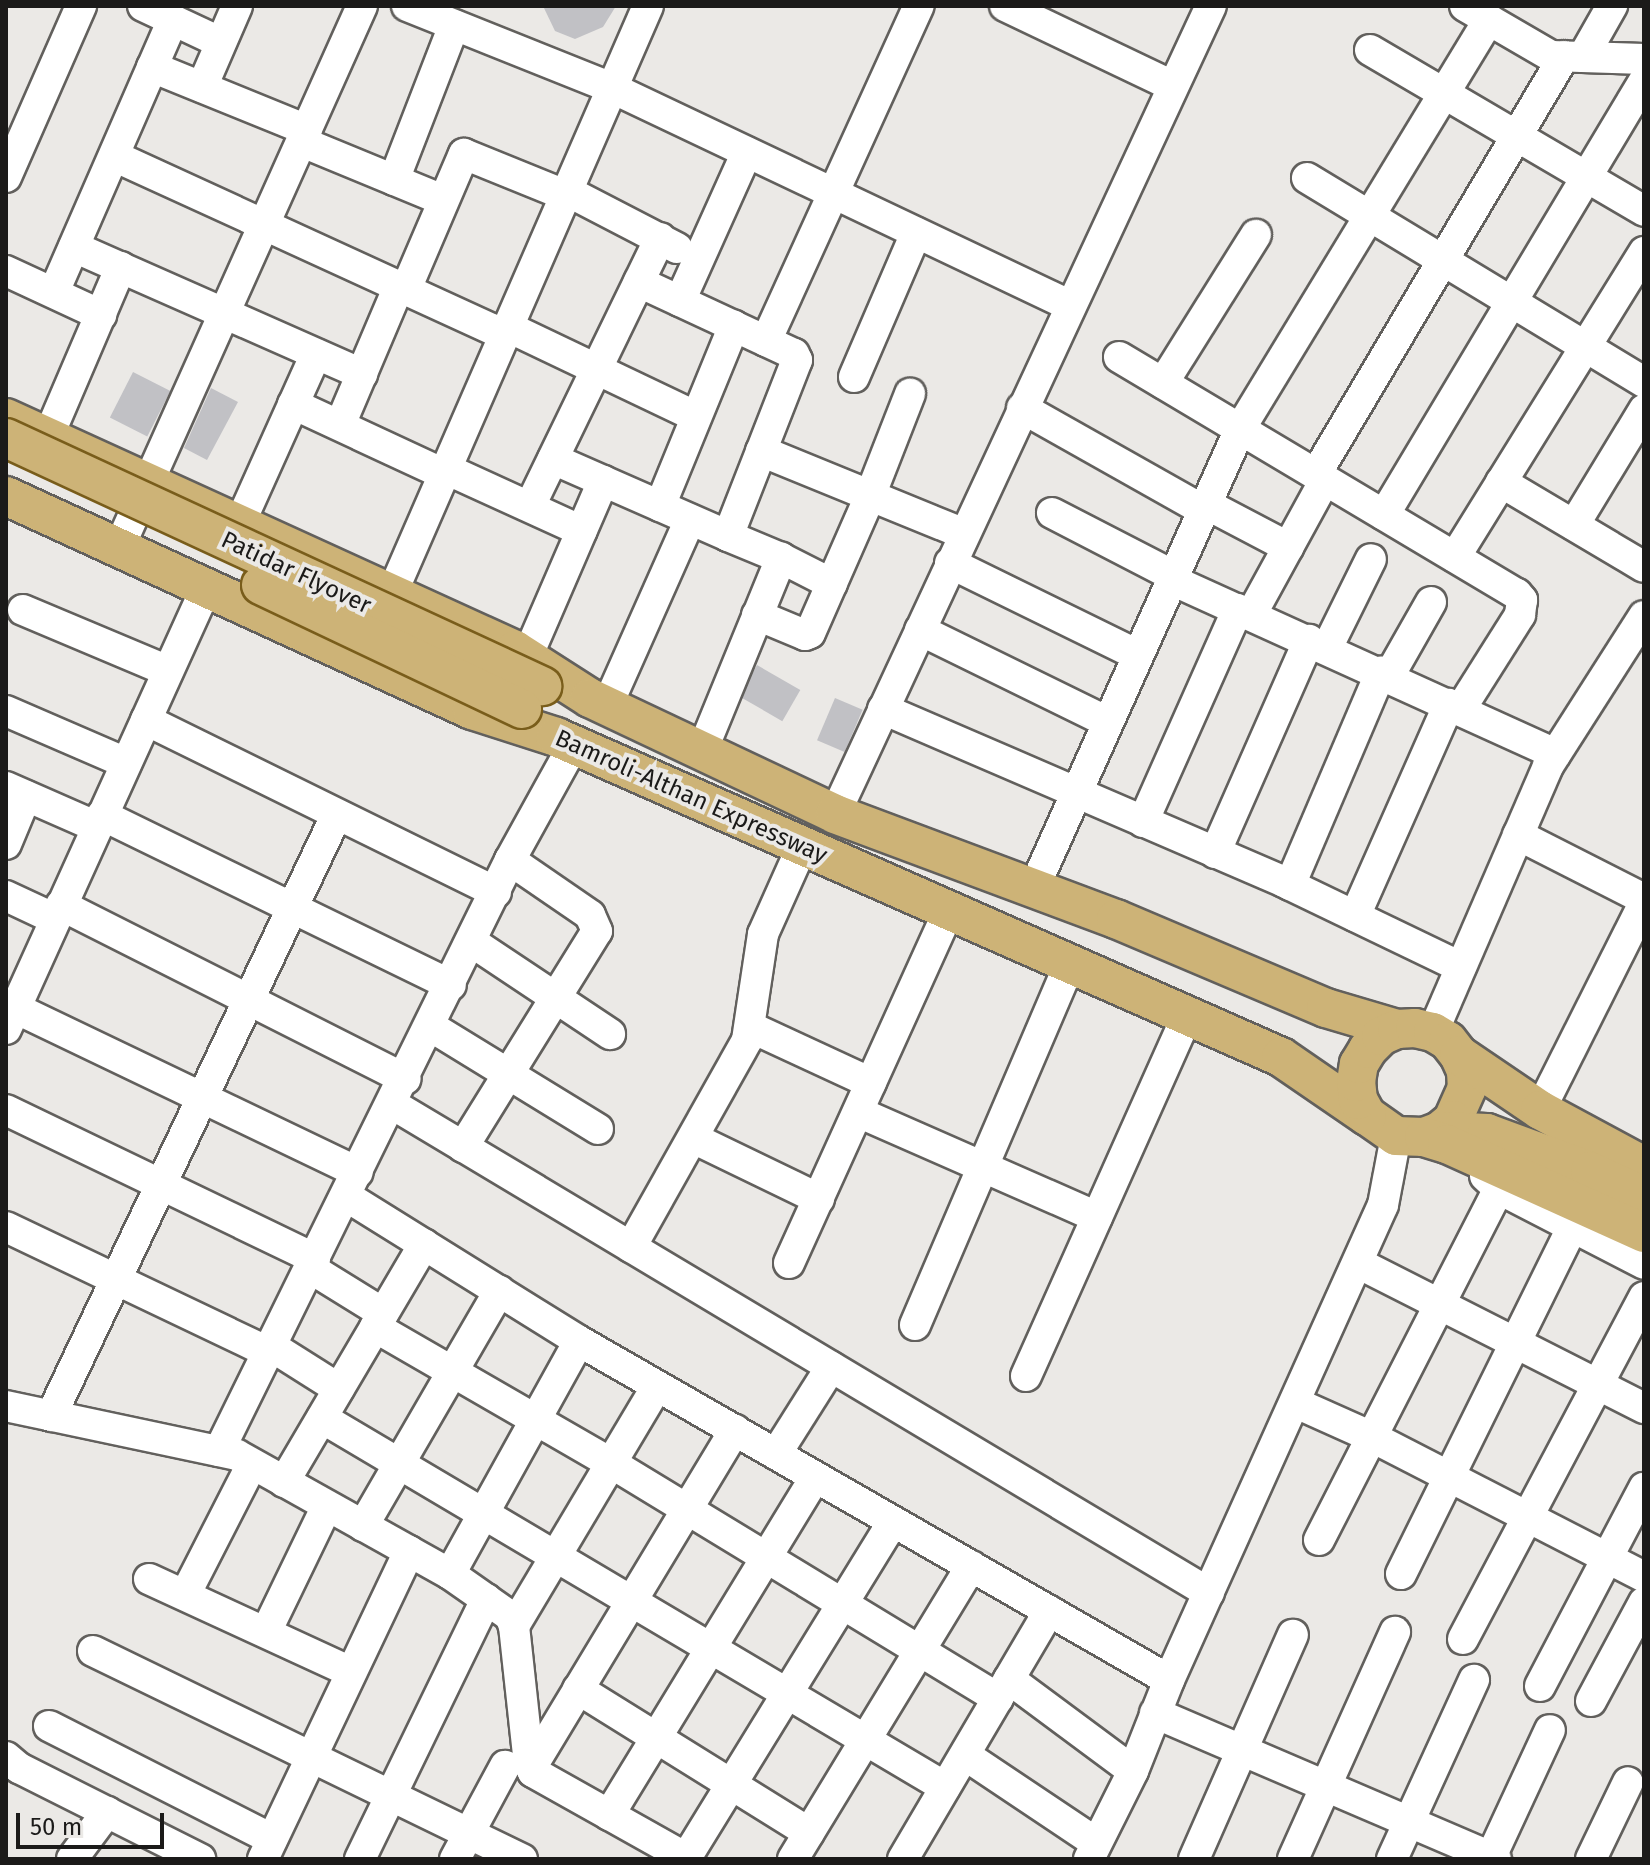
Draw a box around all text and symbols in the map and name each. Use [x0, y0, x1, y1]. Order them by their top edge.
street label: Patidar Flyover [216, 526, 376, 620]
street label: Bamroli-Althan Expressway [550, 724, 832, 870]
scale bar [20, 1797, 168, 1847]
text: 50 m [30, 1813, 82, 1841]

